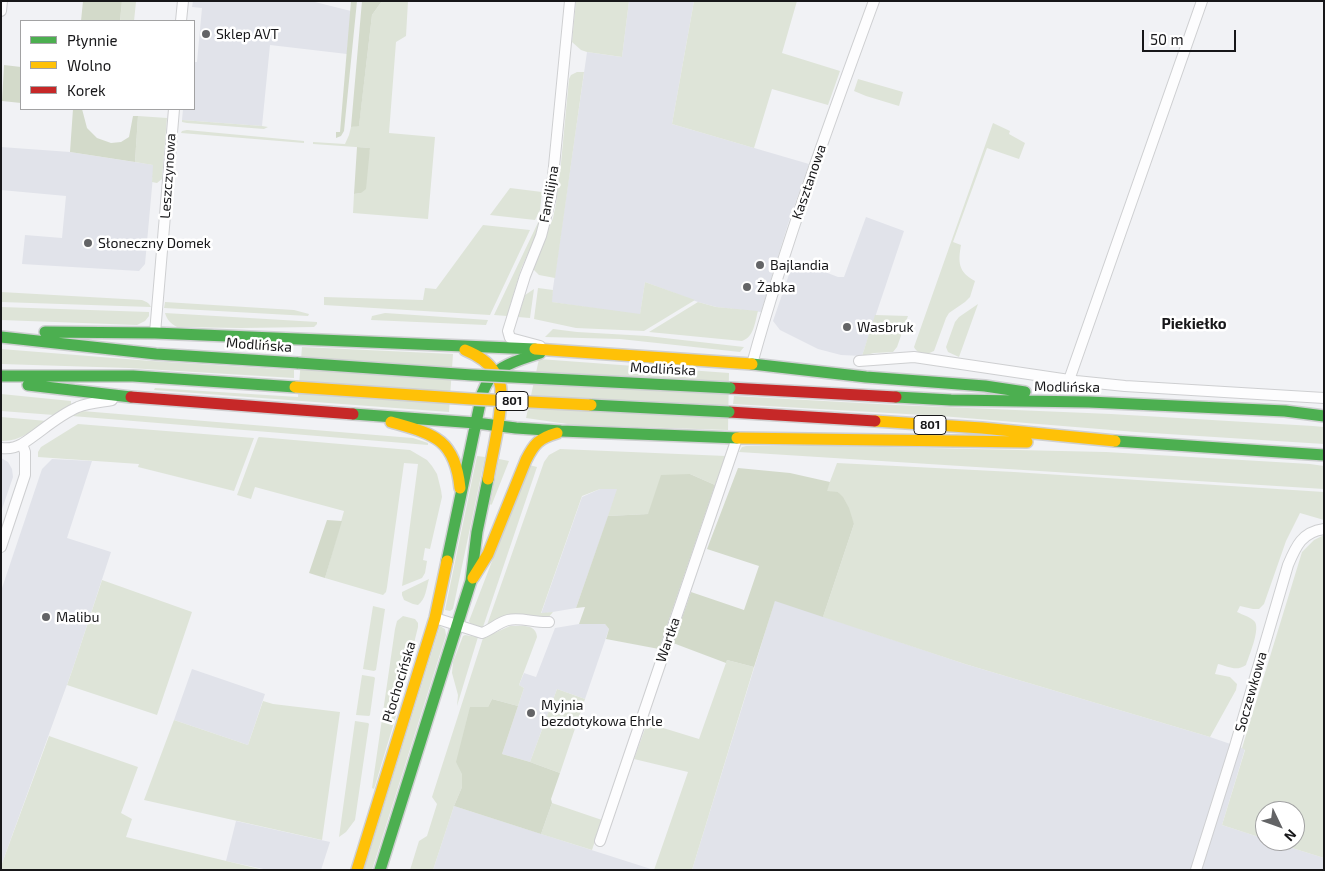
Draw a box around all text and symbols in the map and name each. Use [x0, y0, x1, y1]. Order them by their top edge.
legend [20, 20, 195, 110]
scale bar [1145, 20, 1239, 52]
place label: Sklep AVT [216, 26, 279, 42]
marker: Sklep AVT [200, 28, 212, 40]
text: 50 m [1150, 30, 1184, 48]
text: Płynnie [67, 31, 118, 49]
text: Wolno [67, 56, 111, 74]
text: Korek [67, 81, 106, 99]
street label: Leszczynowa [157, 133, 179, 219]
street label: Kasztanowa [788, 142, 830, 222]
street label: Familijna [536, 164, 562, 224]
place label: Słoneczny Domek [98, 235, 211, 251]
marker: Słoneczny Domek [82, 237, 94, 249]
place label: Bajlandia [770, 257, 829, 273]
marker: Bajlandia [754, 259, 766, 271]
place label: Żabka [757, 279, 795, 295]
marker: Żabka [741, 281, 753, 293]
district label: Piekiełko [1161, 315, 1227, 333]
place label: Wasbruk [857, 319, 914, 335]
marker: Wasbruk [841, 321, 853, 333]
street label: Modlińska [226, 334, 292, 356]
street label: Modlińska [630, 359, 696, 379]
street label: Modlińska [1034, 378, 1100, 396]
road number: 801 [496, 392, 528, 411]
road number: 801 [914, 416, 946, 434]
place label: Malibu [56, 609, 100, 625]
marker: Malibu [40, 611, 52, 623]
street label: Wartka [652, 615, 684, 665]
street label: Płochocińska [379, 639, 419, 725]
street label: Soczewkowa [1232, 650, 1270, 734]
place label: Myjnia bezdotykowa Ehrle [541, 697, 663, 730]
marker: Myjnia bezdotykowa Ehrle [525, 707, 537, 719]
north arrow [1255, 801, 1305, 851]
text: N [1281, 826, 1300, 845]

